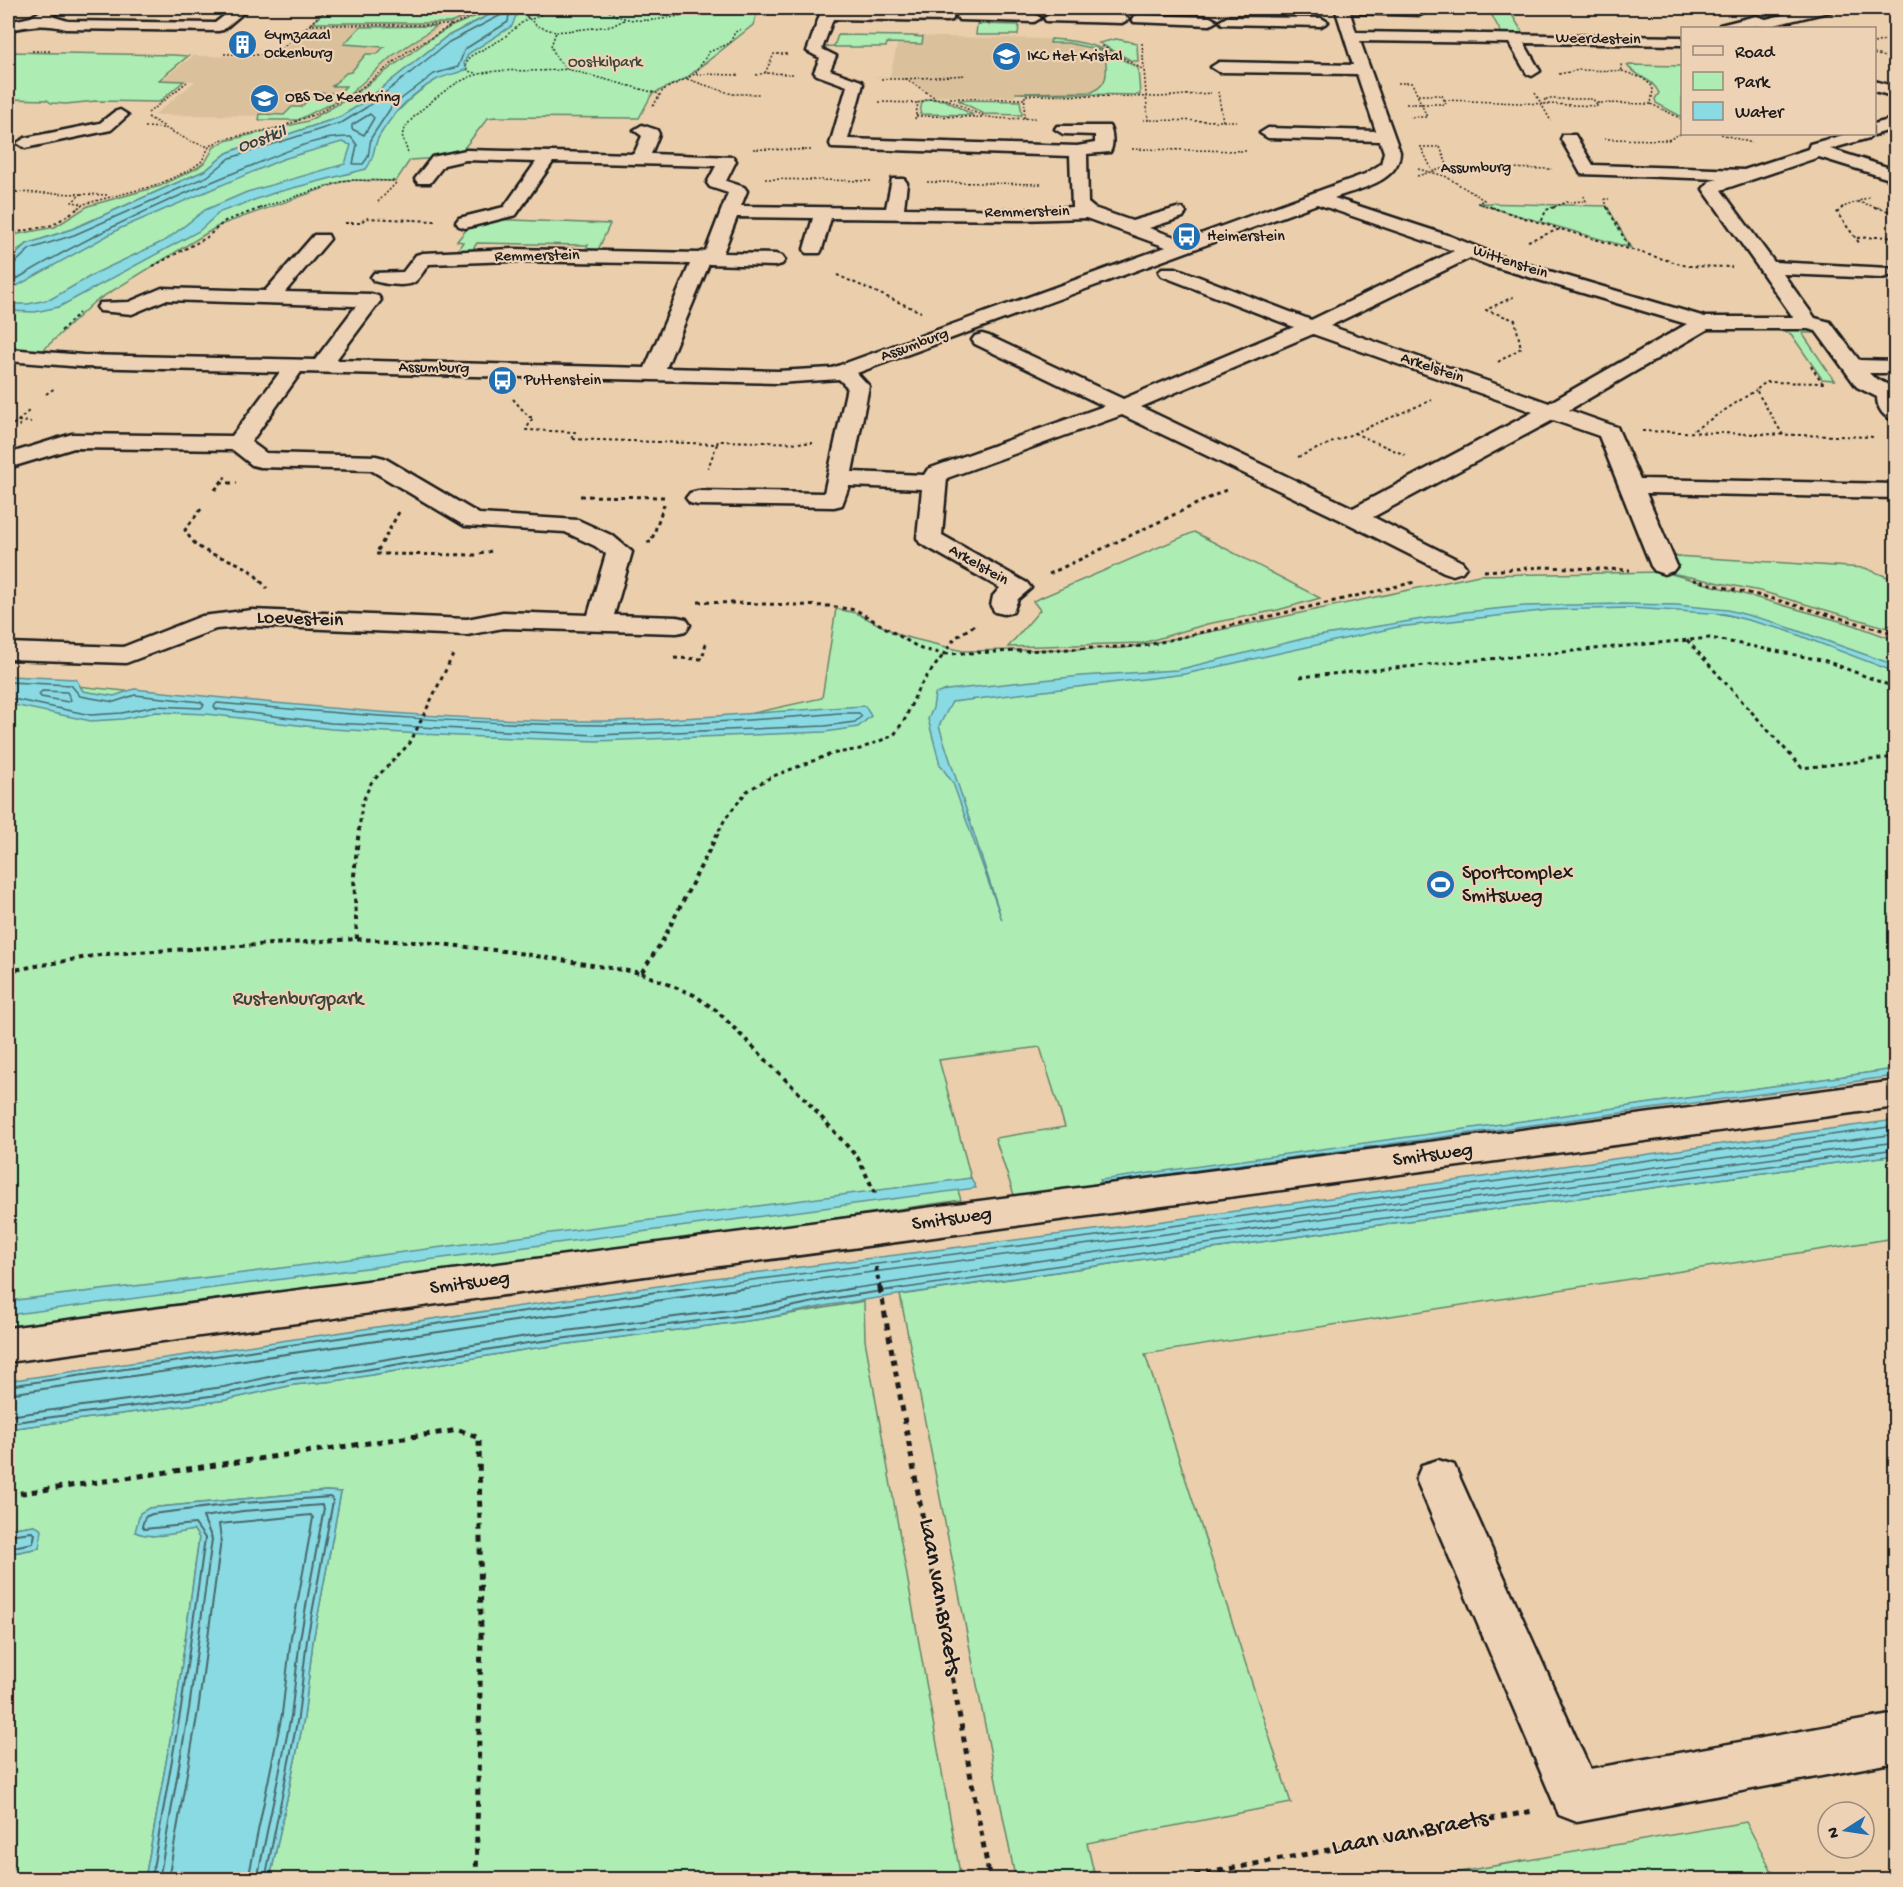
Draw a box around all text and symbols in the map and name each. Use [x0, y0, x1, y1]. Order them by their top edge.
place label: Gymzaaal Ockenburg [264, 27, 333, 64]
legend [1681, 27, 1876, 135]
building icon: Gymzaaal Ockenburg [227, 29, 259, 61]
street label: Weerdestein [1555, 30, 1641, 50]
school or university icon: IKC Het Kristal [990, 41, 1022, 73]
text: Road [1735, 43, 1776, 64]
place label: IKC Het Kristal [1027, 48, 1123, 67]
park label: Oostkilpark [568, 54, 644, 73]
text: Park [1734, 73, 1771, 94]
school or university icon: OBS De Keerkring [248, 82, 280, 114]
place label: OBS De Keerkring [285, 89, 400, 108]
text: Water [1735, 103, 1785, 124]
water label: Oostkil [235, 121, 290, 158]
street label: Assumburg [1440, 159, 1512, 179]
street label: Remmerstein [984, 203, 1070, 223]
bus stop icon: Heimerstein [1170, 221, 1202, 253]
place label: Heimerstein [1207, 228, 1285, 247]
street label: Wittenstein [1470, 242, 1550, 284]
street label: Remmerstein [494, 247, 580, 267]
street label: Assumburg [878, 325, 952, 367]
street label: Arkelstein [1398, 349, 1467, 389]
street label: Assumburg [398, 359, 470, 379]
bus stop icon: Puttenstein [487, 365, 519, 397]
place label: Puttenstein [523, 372, 601, 391]
street label: Arkelstein [945, 541, 1012, 591]
street label: Loevestein [256, 607, 344, 633]
place label: Sportcomplex Smitsweg [1462, 863, 1574, 909]
sports icon: Sportcomplex Smitsweg [1425, 869, 1457, 901]
park label: Rustenburgpark [233, 989, 365, 1012]
street label: Smitsweg [1392, 1139, 1474, 1173]
street label: Smitsweg [911, 1203, 993, 1237]
street label: Smitsweg [429, 1267, 511, 1301]
street label: Laan van Braets [911, 1516, 967, 1679]
north arrow [1816, 1800, 1876, 1860]
street label: Laan van Braets [1329, 1804, 1492, 1863]
text: N [1824, 1825, 1845, 1839]

